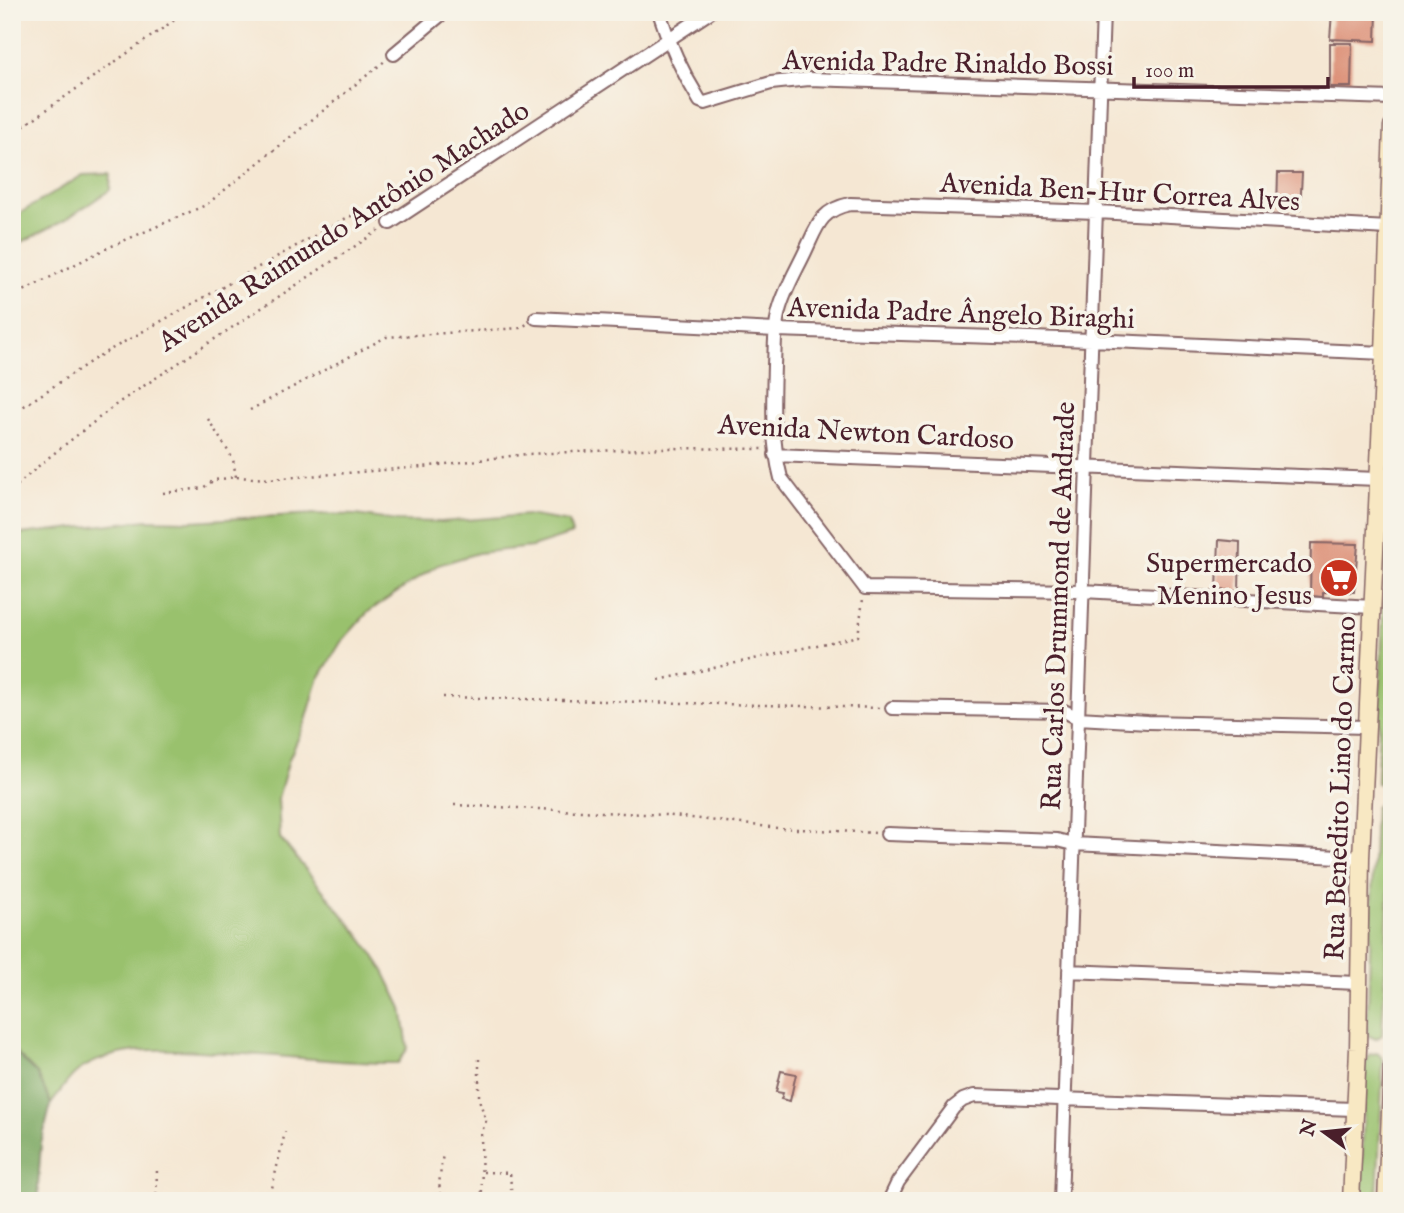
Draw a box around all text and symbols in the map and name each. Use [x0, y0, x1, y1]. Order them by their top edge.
street label: Avenida Padre Rinaldo Bossi [781, 44, 1114, 85]
scale bar [1134, 46, 1329, 90]
text: 100 m [1145, 58, 1194, 85]
street label: Avenida Raimundo Antônio Machado [151, 94, 537, 361]
street label: Avenida Ben-Hur Correa Alves [938, 167, 1301, 220]
street label: Avenida Padre Ângelo Biraghi [786, 290, 1135, 338]
street label: Rua Carlos Drummond de Andrade [1035, 401, 1084, 811]
street label: Avenida Newton Cardoso [716, 408, 1015, 459]
place label: Supermercado Menino Jesus [1146, 547, 1312, 614]
supermarket icon: Supermercado Menino Jesus [1318, 557, 1360, 599]
street label: Rua Benedito Lino do Carmo [1318, 615, 1365, 961]
north arrow [1288, 1098, 1358, 1168]
text: N [1296, 1117, 1323, 1140]

